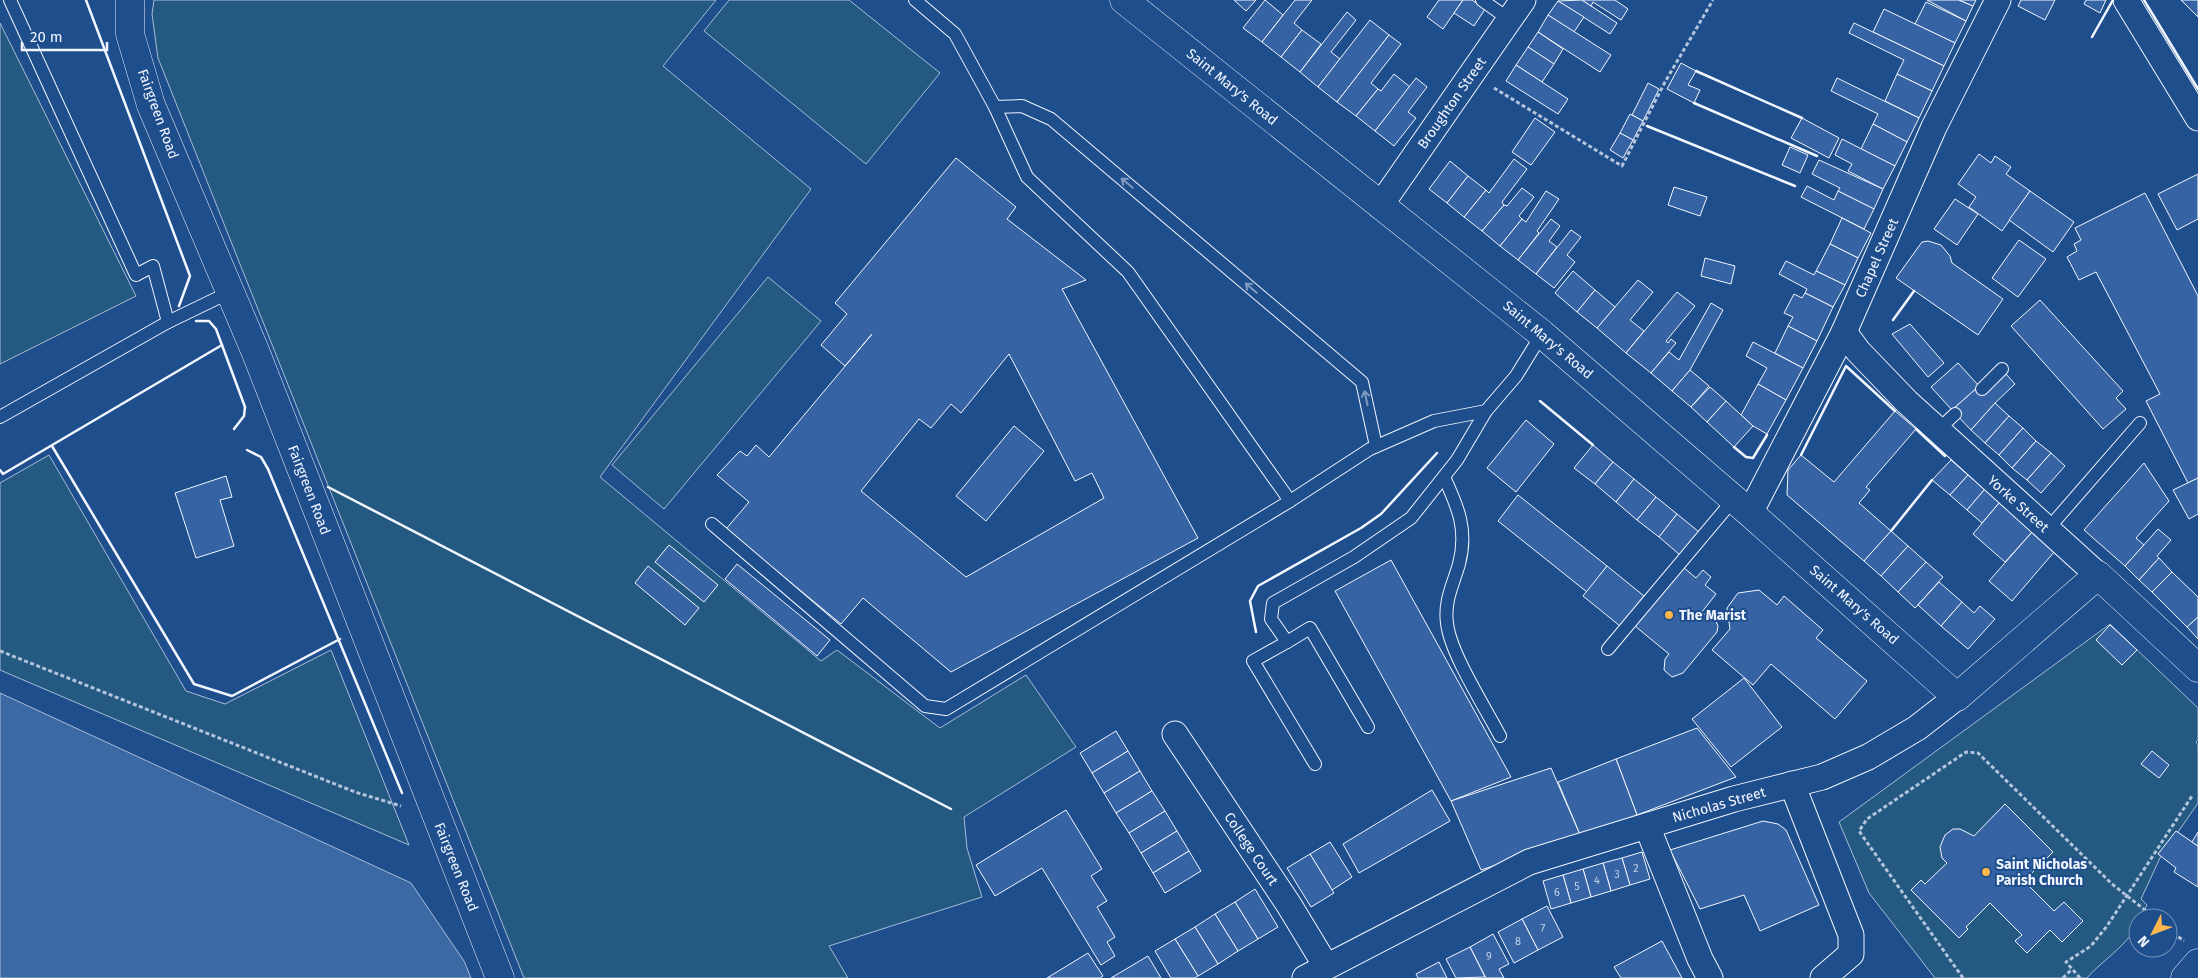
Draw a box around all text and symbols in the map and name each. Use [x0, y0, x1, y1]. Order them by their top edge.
scale bar [22, 20, 108, 52]
text: 20 m [30, 28, 63, 46]
street label: Saint Mary's Road [1183, 45, 1281, 129]
street label: Broughton Street [1414, 53, 1491, 152]
street label: Fairgreen Road [134, 67, 182, 161]
one-way arrow [1121, 178, 1134, 189]
street label: Chapel Street [1852, 215, 1902, 300]
one-way arrow [1245, 282, 1258, 294]
street label: Saint Mary's Road [1499, 297, 1597, 383]
one-way arrow [1361, 391, 1370, 407]
street label: Fairgreen Road [284, 443, 334, 537]
street label: Yorke Street [1984, 472, 2053, 537]
street label: Saint Mary's Road [1806, 562, 1902, 648]
place label: The Marist [1679, 607, 1747, 624]
marker: The Marist [1663, 609, 1675, 621]
street label: Nicholas Street [1670, 783, 1769, 826]
street label: College Court [1220, 809, 1282, 889]
street label: Fairgreen Road [430, 820, 482, 914]
place label: Saint Nicholas Parish Church [1996, 856, 2087, 889]
house number: 2 [1633, 862, 1639, 875]
marker: Saint Nicholas Parish Church [1980, 866, 1992, 878]
house number: 3 [1614, 868, 1620, 881]
house number: 4 [1594, 874, 1600, 887]
house number: 5 [1574, 880, 1580, 893]
house number: 6 [1554, 886, 1560, 899]
north arrow [2128, 908, 2178, 958]
house number: 7 [1541, 922, 1546, 935]
text: N [2134, 932, 2153, 951]
house number: 8 [1515, 935, 1521, 948]
house number: 9 [1486, 950, 1492, 963]

